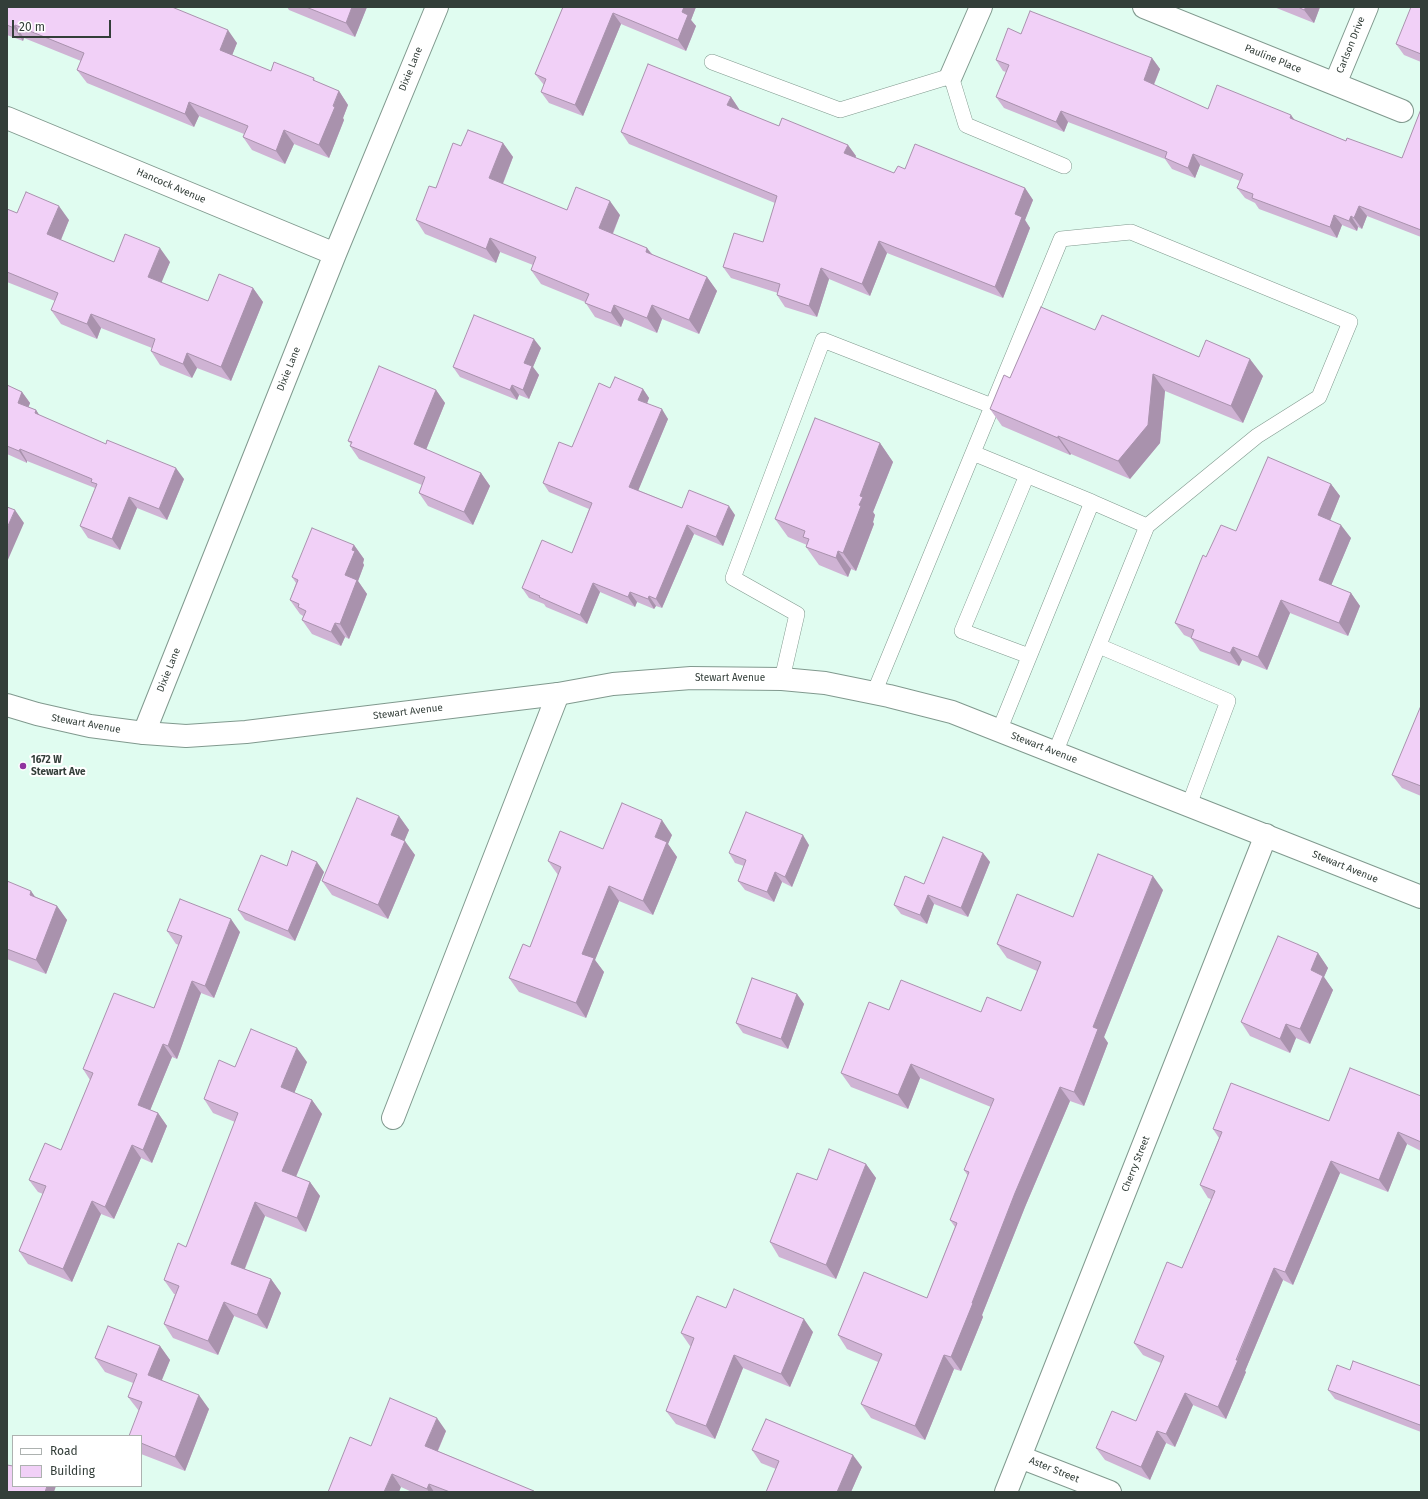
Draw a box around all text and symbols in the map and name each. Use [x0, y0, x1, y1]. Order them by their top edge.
scale bar [14, 12, 113, 38]
street label: Carlson Drive [1334, 15, 1368, 75]
text: 20 m [19, 20, 45, 34]
street label: Pauline Place [1243, 42, 1303, 76]
street label: Dixie Lane [397, 45, 425, 93]
street label: Hancock Avenue [134, 166, 208, 206]
street label: Dixie Lane [275, 345, 303, 393]
street label: Dixie Lane [155, 646, 183, 694]
street label: Stewart Avenue [695, 672, 765, 684]
street label: Stewart Avenue [372, 702, 444, 722]
street label: Stewart Avenue [50, 712, 122, 736]
street label: Stewart Avenue [1009, 730, 1079, 766]
place label: 1672 W Stewart Ave [31, 754, 85, 778]
marker: 1672 W Stewart Ave [18, 761, 28, 771]
street label: Stewart Avenue [1310, 848, 1380, 886]
street label: Cherry Street [1119, 1134, 1153, 1194]
legend [12, 1435, 142, 1487]
text: Road [50, 1444, 78, 1458]
street label: Aster Street [1027, 1455, 1081, 1485]
text: Building [50, 1464, 95, 1478]

